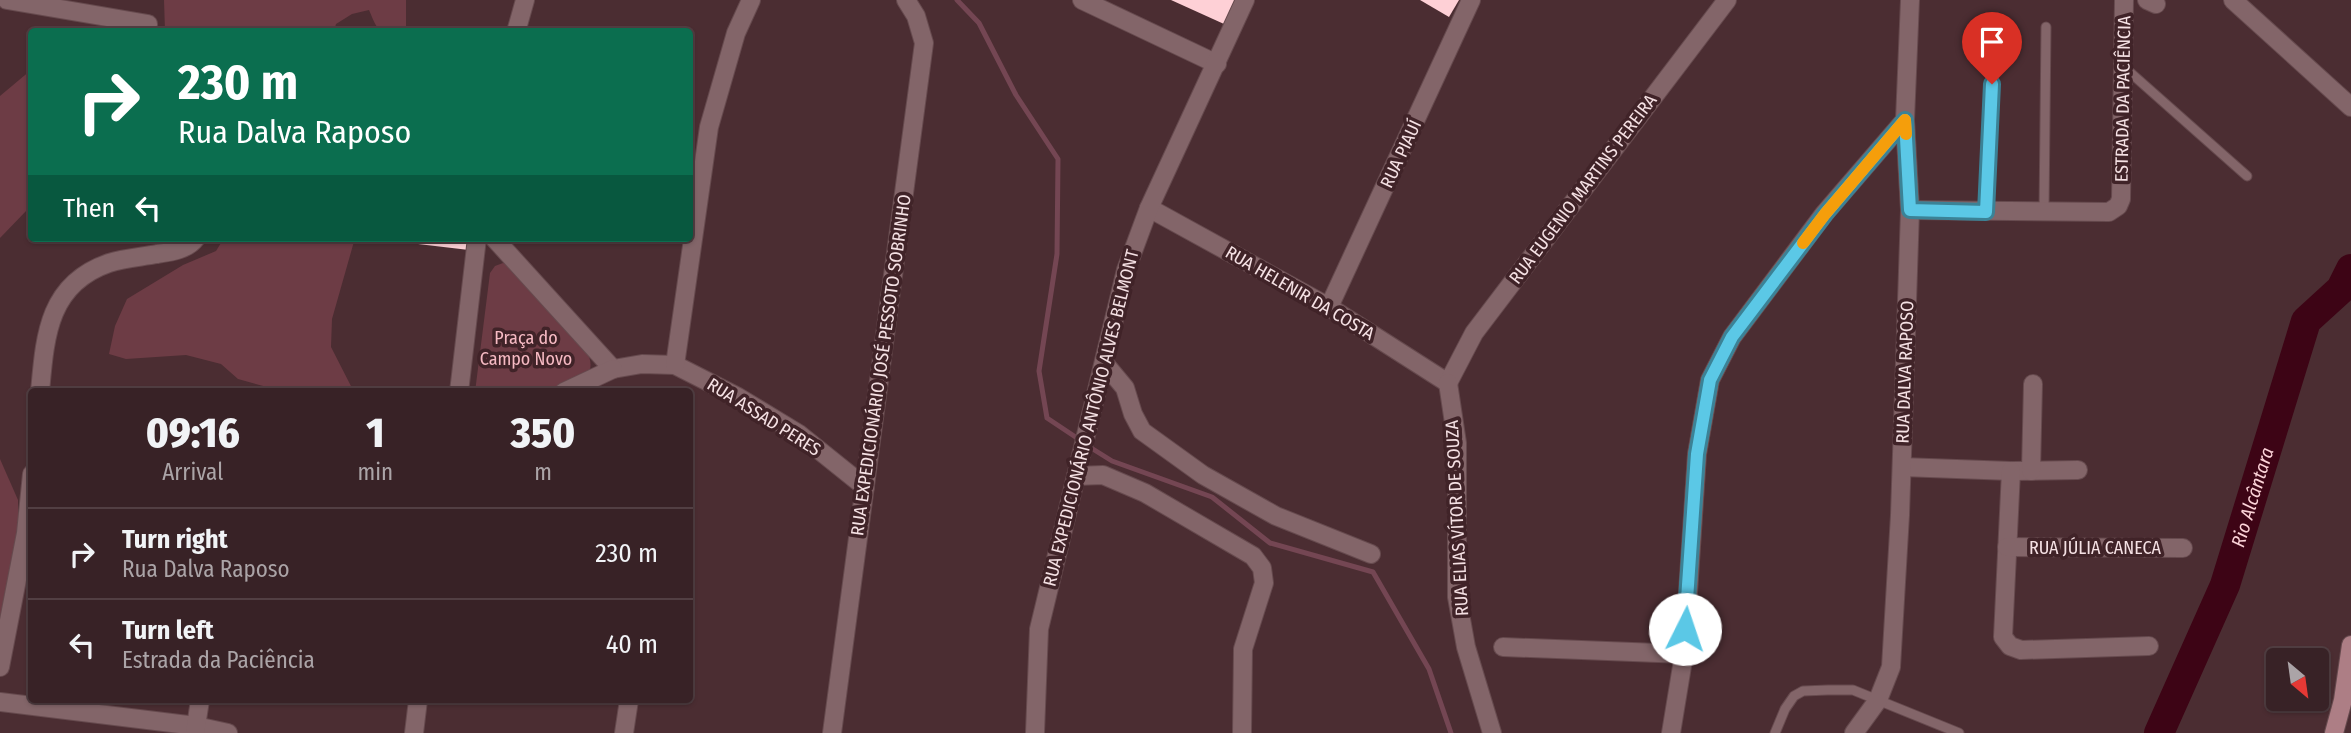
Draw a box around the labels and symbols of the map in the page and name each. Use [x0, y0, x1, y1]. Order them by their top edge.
pin [1962, 12.0, 2022, 84]
street label: ESTRADA DA PACIÊNCIA [2111, 15, 2135, 182]
street label: RUA EUGENIO MARTINS PEREIRA [1504, 89, 1662, 288]
street label: RUA PIAUÍ [1375, 116, 1426, 192]
street label: RUA EXPEDICIONÁRIO JOSÉ PESSOTO SOBRINHO [845, 193, 916, 537]
street label: RUA HELENIR DA COSTA [1221, 241, 1379, 345]
street label: RUA EXPEDICIONÁRIO ANTÔNIO ALVES BELMONT [1037, 246, 1144, 589]
street label: RUA DALVA RAPOSO [1892, 300, 1918, 444]
park label: Praça do Campo Novo [480, 327, 572, 370]
street label: RUA ASSAD PERES [703, 373, 825, 461]
street label: RUA ELIAS VÍTOR DE SOUZA [1440, 419, 1473, 617]
water label: Rio Alcântara [2226, 444, 2279, 550]
street label: RUA JÚLIA CANECA [2029, 536, 2162, 559]
position arrow [1648, 592, 1722, 666]
north arrow [2266, 648, 2329, 710]

